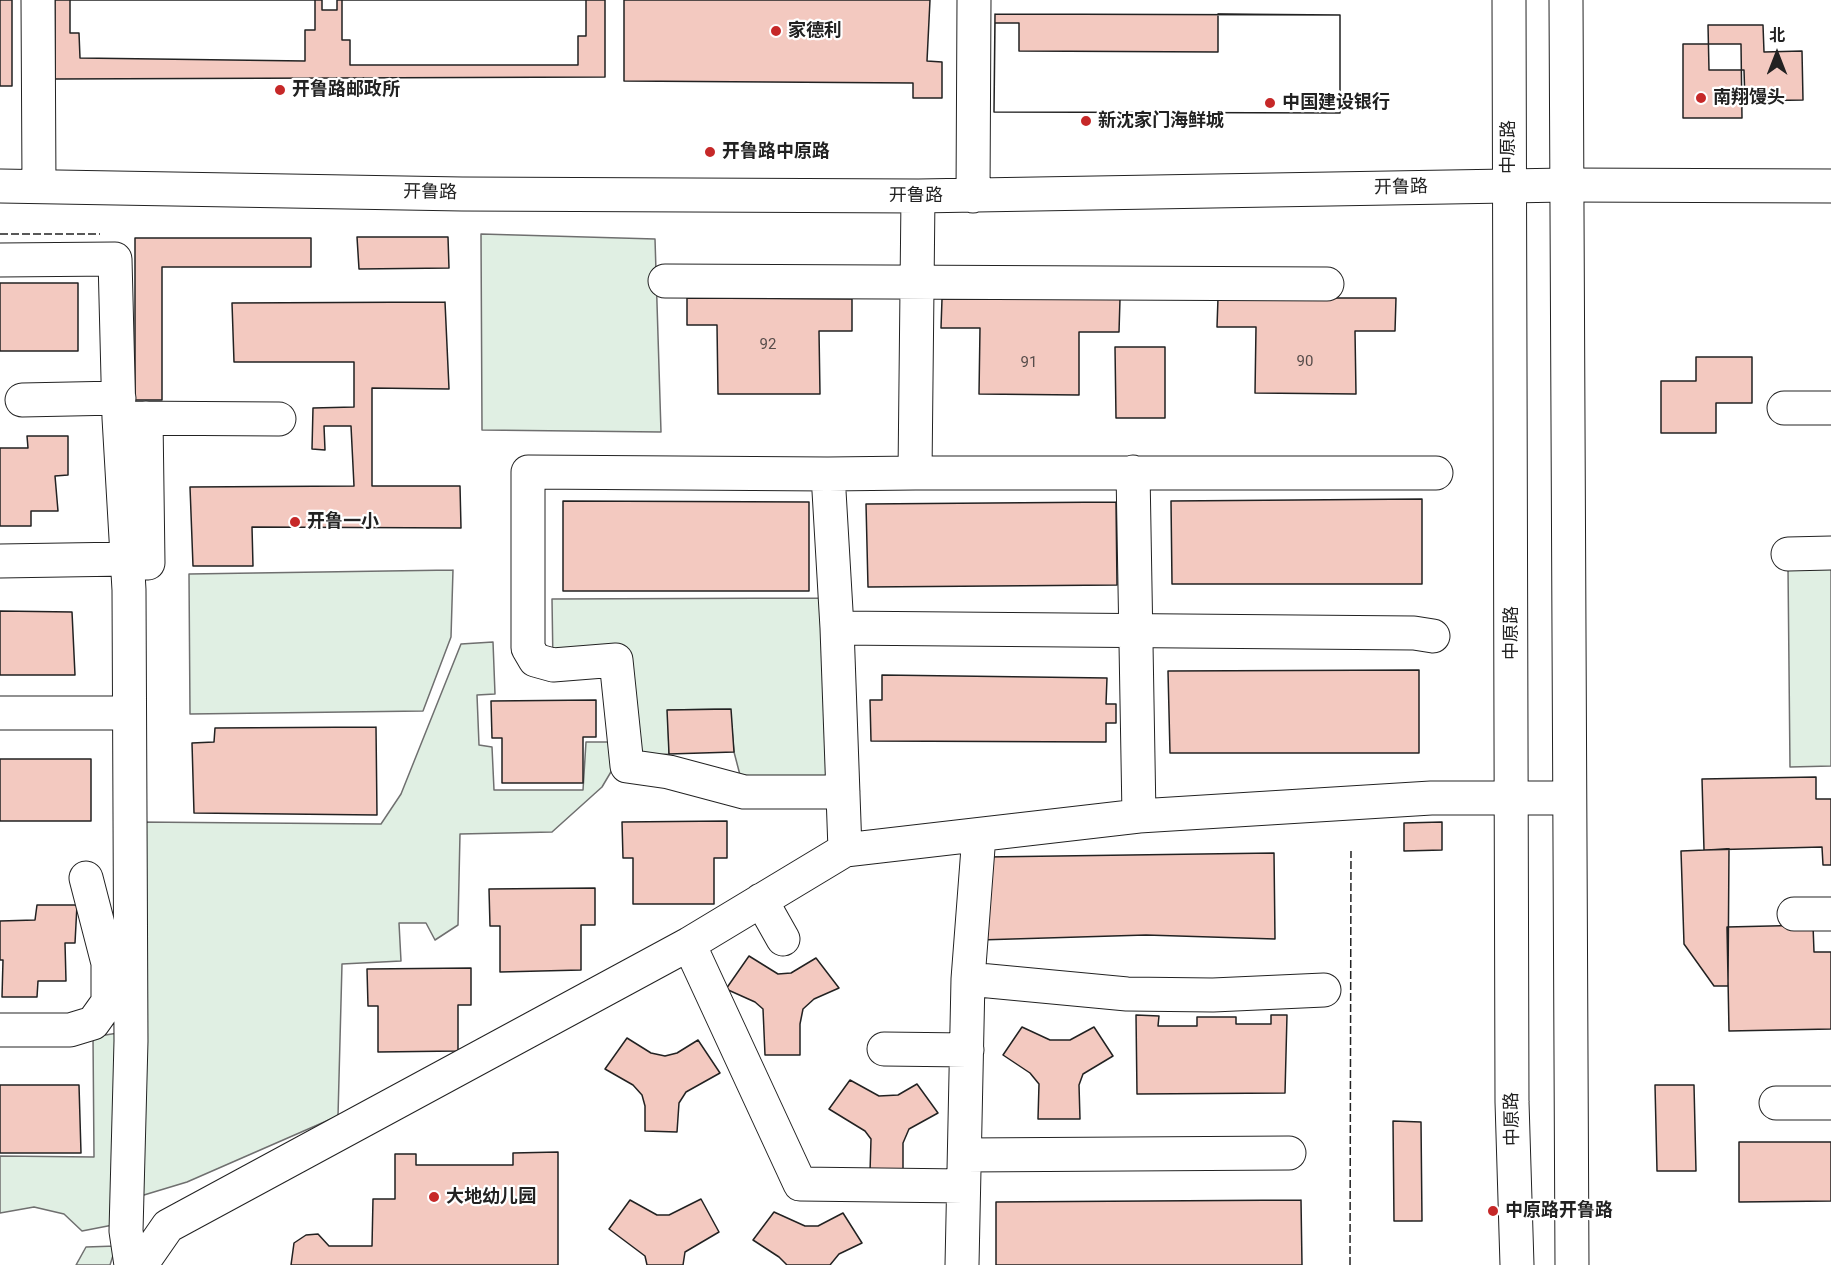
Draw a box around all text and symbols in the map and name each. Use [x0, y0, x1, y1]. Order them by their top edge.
place label: 家德利 [788, 20, 842, 42]
marker: 家德利 [769, 24, 783, 38]
north arrow [1747, 24, 1807, 84]
text: 北 [1769, 26, 1785, 45]
place label: 开鲁路邮政所 [292, 79, 400, 101]
marker: 开鲁路邮政所 [273, 83, 287, 97]
place label: 南翔馒头 [1713, 87, 1785, 109]
marker: 南翔馒头 [1694, 91, 1708, 105]
place label: 中国建设银行 [1282, 92, 1390, 114]
marker: 中国建设银行 [1263, 96, 1277, 110]
place label: 新沈家门海鲜城 [1098, 110, 1224, 132]
marker: 新沈家门海鲜城 [1079, 114, 1093, 128]
street label: 中原路 [1498, 120, 1520, 174]
place label: 开鲁路中原路 [722, 141, 830, 163]
marker: 开鲁路中原路 [703, 145, 717, 159]
street label: 开鲁路 [1374, 177, 1428, 199]
street label: 开鲁路 [403, 182, 457, 204]
street label: 开鲁路 [889, 185, 943, 207]
house number: 92 [760, 336, 776, 354]
house number: 90 [1297, 353, 1313, 371]
house number: 91 [1021, 354, 1037, 372]
place label: 开鲁一小 [307, 511, 379, 533]
marker: 开鲁一小 [288, 515, 302, 529]
street label: 中原路 [1501, 606, 1523, 660]
street label: 中原路 [1502, 1092, 1524, 1146]
place label: 大地幼儿园 [446, 1186, 536, 1208]
marker: 大地幼儿园 [427, 1190, 441, 1204]
place label: 中原路开鲁路 [1505, 1200, 1613, 1222]
marker: 中原路开鲁路 [1486, 1204, 1500, 1218]

